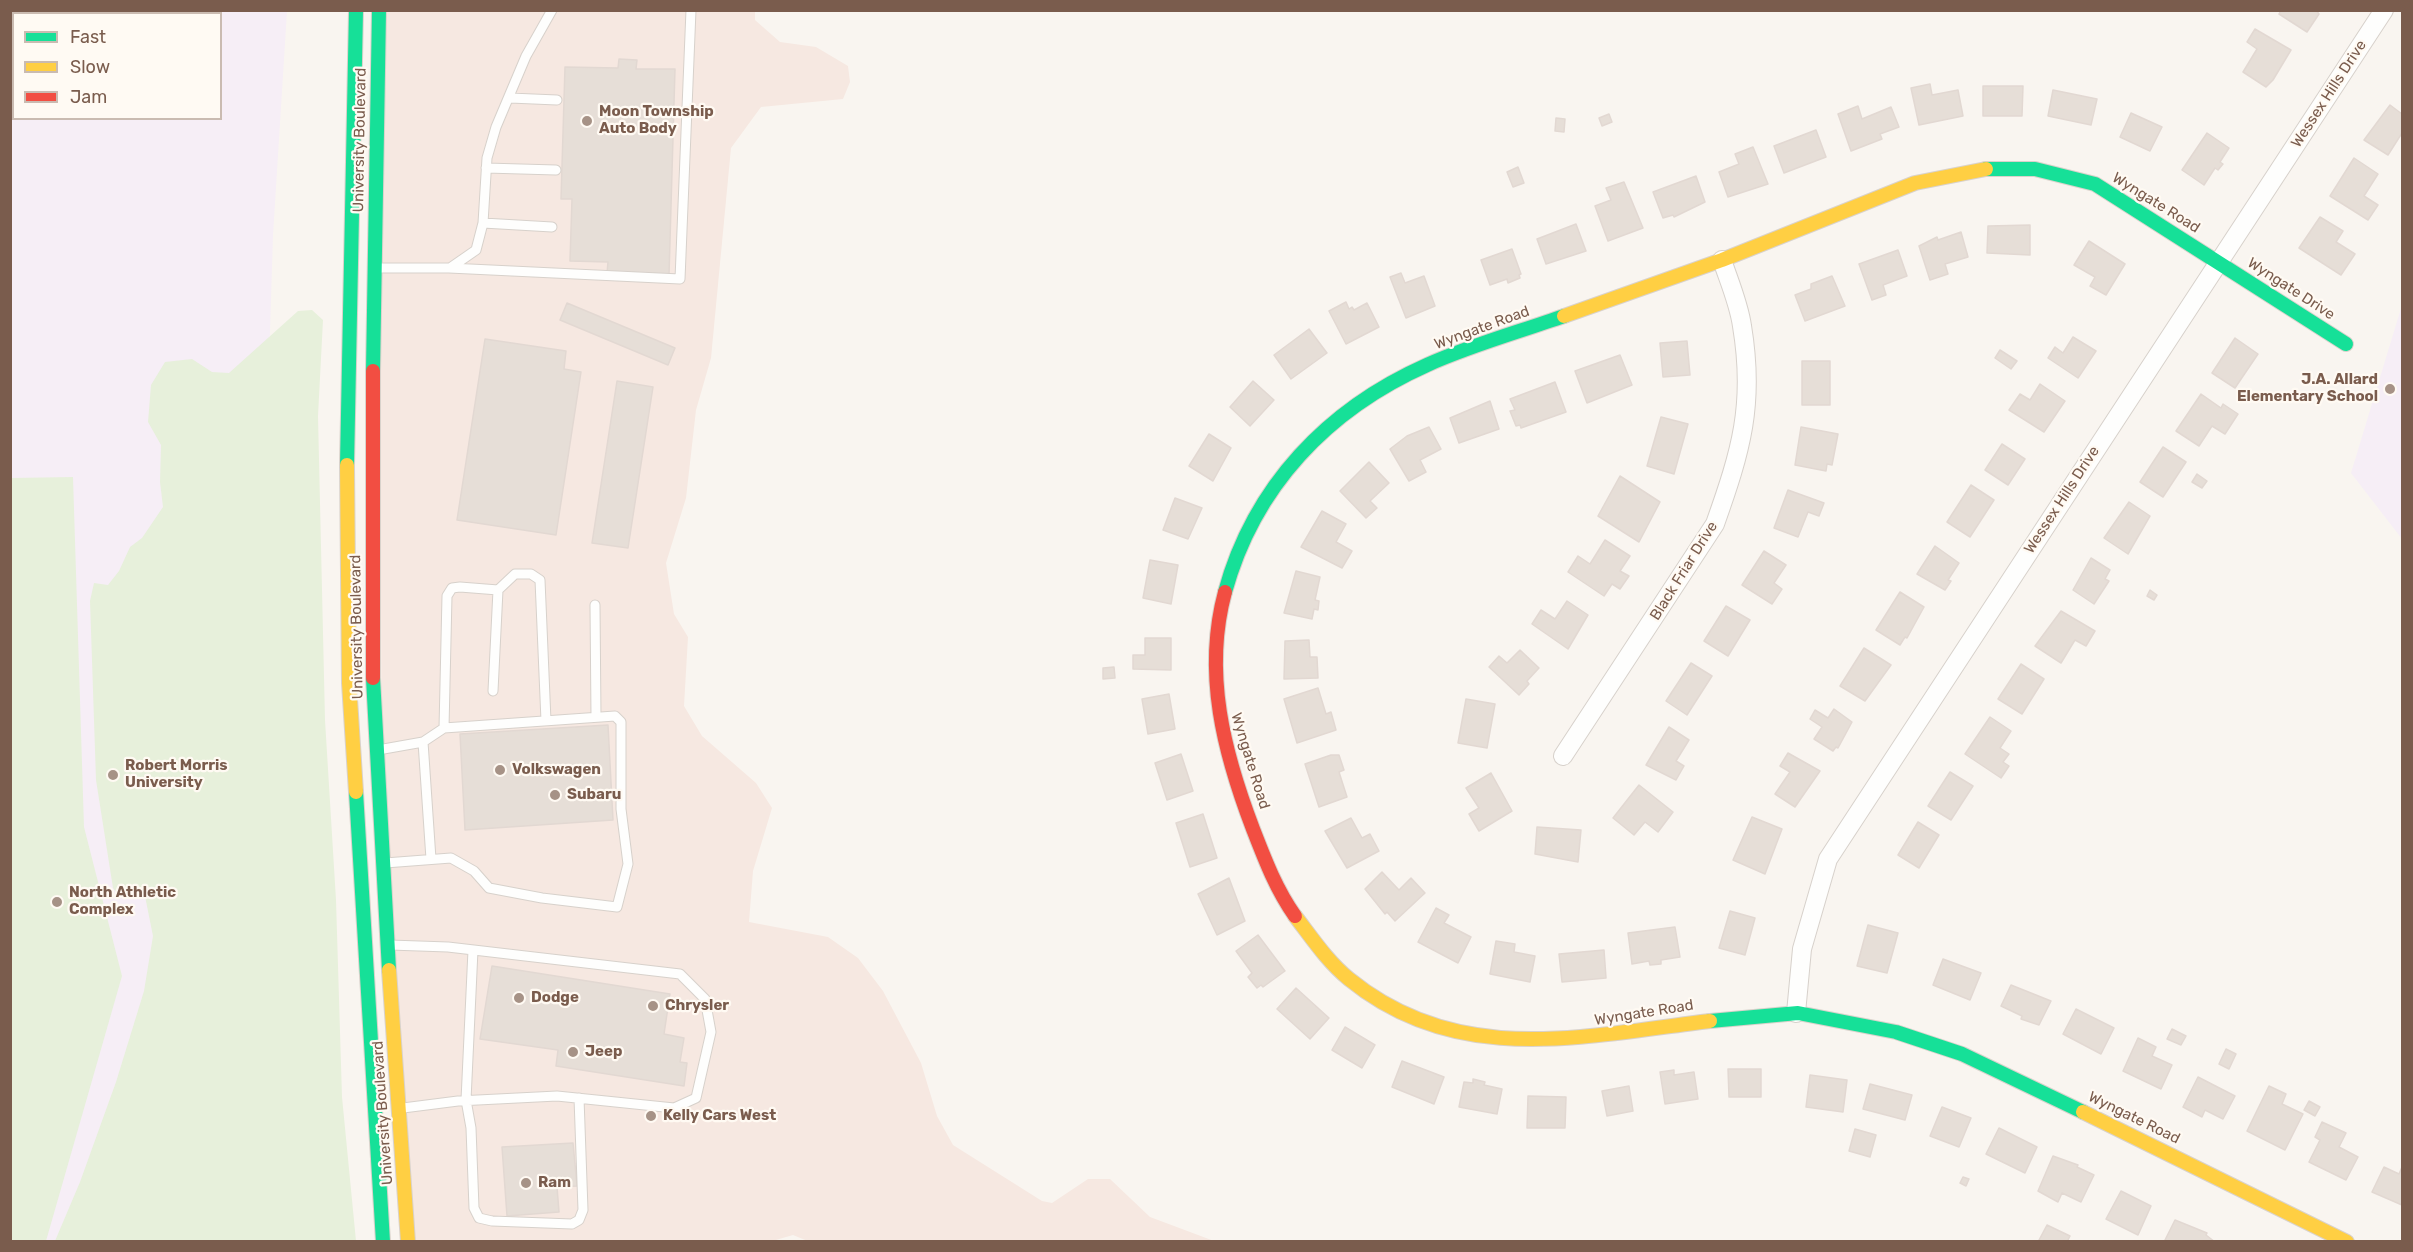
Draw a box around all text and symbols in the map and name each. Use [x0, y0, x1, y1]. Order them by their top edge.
legend [12, 12, 222, 120]
text: Fast [70, 26, 106, 48]
street label: Wessex Hills Drive [2288, 37, 2370, 151]
text: Slow [70, 56, 110, 78]
street label: University Boulevard [350, 68, 370, 212]
text: Jam [70, 86, 107, 108]
place label: Moon Township Auto Body [599, 103, 714, 138]
marker: Moon Township Auto Body [580, 114, 594, 128]
street label: Wyngate Road [2109, 169, 2203, 237]
street label: Wyngate Drive [2244, 254, 2338, 324]
street label: Wyngate Road [1432, 302, 1532, 354]
place label: J.A. Allard Elementary School [2237, 371, 2378, 406]
marker: J.A. Allard Elementary School [2383, 382, 2397, 396]
street label: Wessex Hills Drive [2021, 443, 2103, 557]
street label: Black Friar Drive [1646, 518, 1722, 624]
street label: University Boulevard [347, 555, 367, 699]
street label: Wyngate Road [1227, 711, 1273, 811]
place label: Robert Morris University [125, 757, 228, 792]
place label: Volkswagen [512, 761, 601, 779]
marker: Volkswagen [493, 763, 507, 777]
marker: Robert Morris University [106, 768, 120, 782]
place label: Subaru [567, 786, 621, 804]
marker: Subaru [548, 788, 562, 802]
place label: North Athletic Complex [69, 884, 176, 919]
marker: North Athletic Complex [50, 895, 64, 909]
place label: Dodge [531, 989, 579, 1007]
marker: Dodge [512, 991, 526, 1005]
street label: Wyngate Road [1593, 996, 1695, 1030]
place label: Chrysler [665, 997, 729, 1015]
marker: Chrysler [646, 999, 660, 1013]
street label: University Boulevard [369, 1040, 397, 1186]
place label: Jeep [585, 1043, 622, 1061]
marker: Jeep [566, 1045, 580, 1059]
street label: Wyngate Road [2085, 1088, 2183, 1148]
place label: Kelly Cars West [663, 1107, 776, 1125]
marker: Kelly Cars West [644, 1109, 658, 1123]
place label: Ram [538, 1174, 571, 1192]
marker: Ram [519, 1176, 533, 1190]

